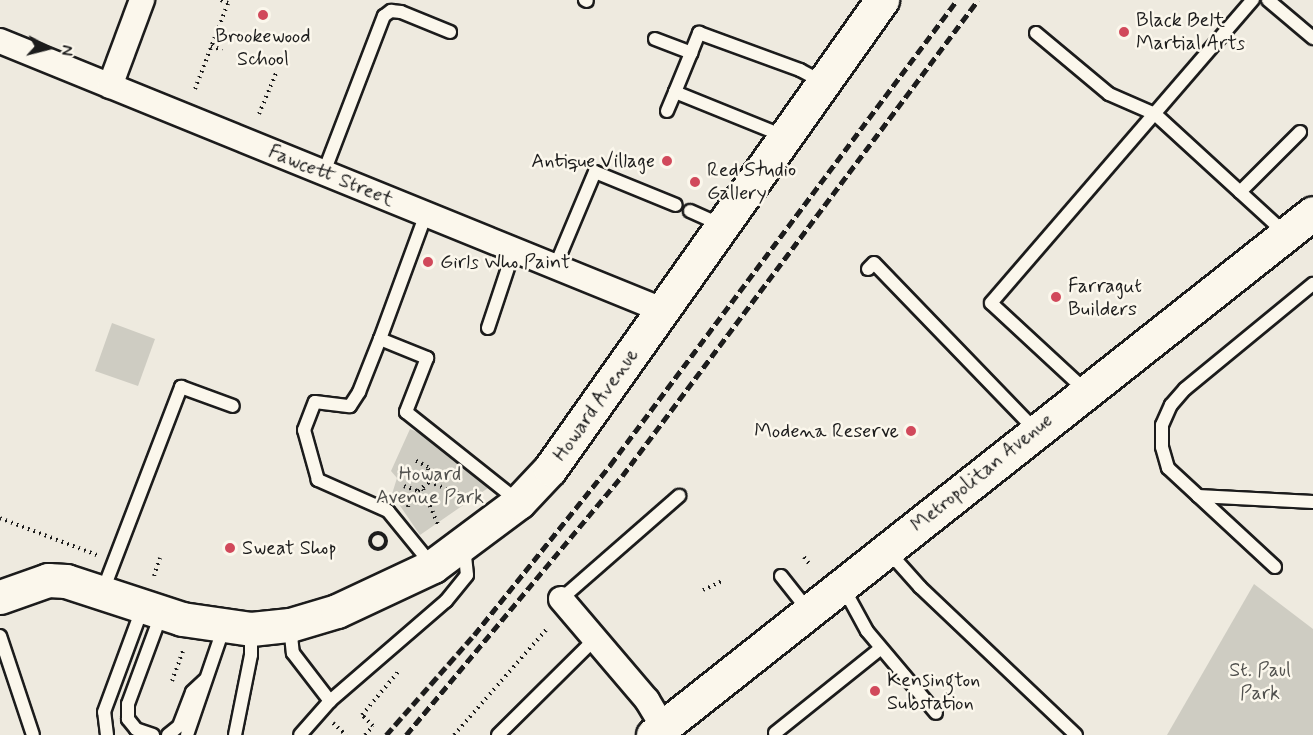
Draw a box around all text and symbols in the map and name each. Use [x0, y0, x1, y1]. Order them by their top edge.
marker: Brookewood School [256, 8, 270, 22]
place label: Black Belt Martial Arts [1136, 8, 1243, 55]
north arrow [18, 18, 78, 78]
place label: Brookewood School [215, 24, 311, 71]
marker: Black Belt Martial Arts [1117, 25, 1131, 39]
text: N [55, 44, 77, 57]
street label: Fawcett Street [265, 140, 397, 212]
place label: Antique Village [532, 149, 655, 173]
marker: Antique Village [660, 154, 674, 168]
place label: Red Studio Gallery [707, 158, 796, 205]
marker: Red Studio Gallery [688, 175, 702, 189]
place label: Girls Who Paint [440, 250, 572, 274]
marker: Girls Who Paint [421, 255, 435, 269]
place label: Farragut Builders [1068, 274, 1142, 321]
marker: Farragut Builders [1049, 290, 1063, 304]
street label: Howard Avenue [549, 345, 643, 465]
street label: Metropolitan Avenue [905, 407, 1059, 539]
place label: Modena Reserve [754, 419, 899, 443]
marker: Modena Reserve [904, 424, 918, 438]
park label: Howard Avenue Park [376, 462, 484, 509]
place label: Sweat Shop [242, 536, 336, 560]
marker: Sweat Shop [223, 541, 237, 555]
park label: St. Paul Park [1229, 658, 1291, 705]
place label: Kensington Substation [887, 668, 980, 715]
marker: Kensington Substation [868, 684, 882, 698]

